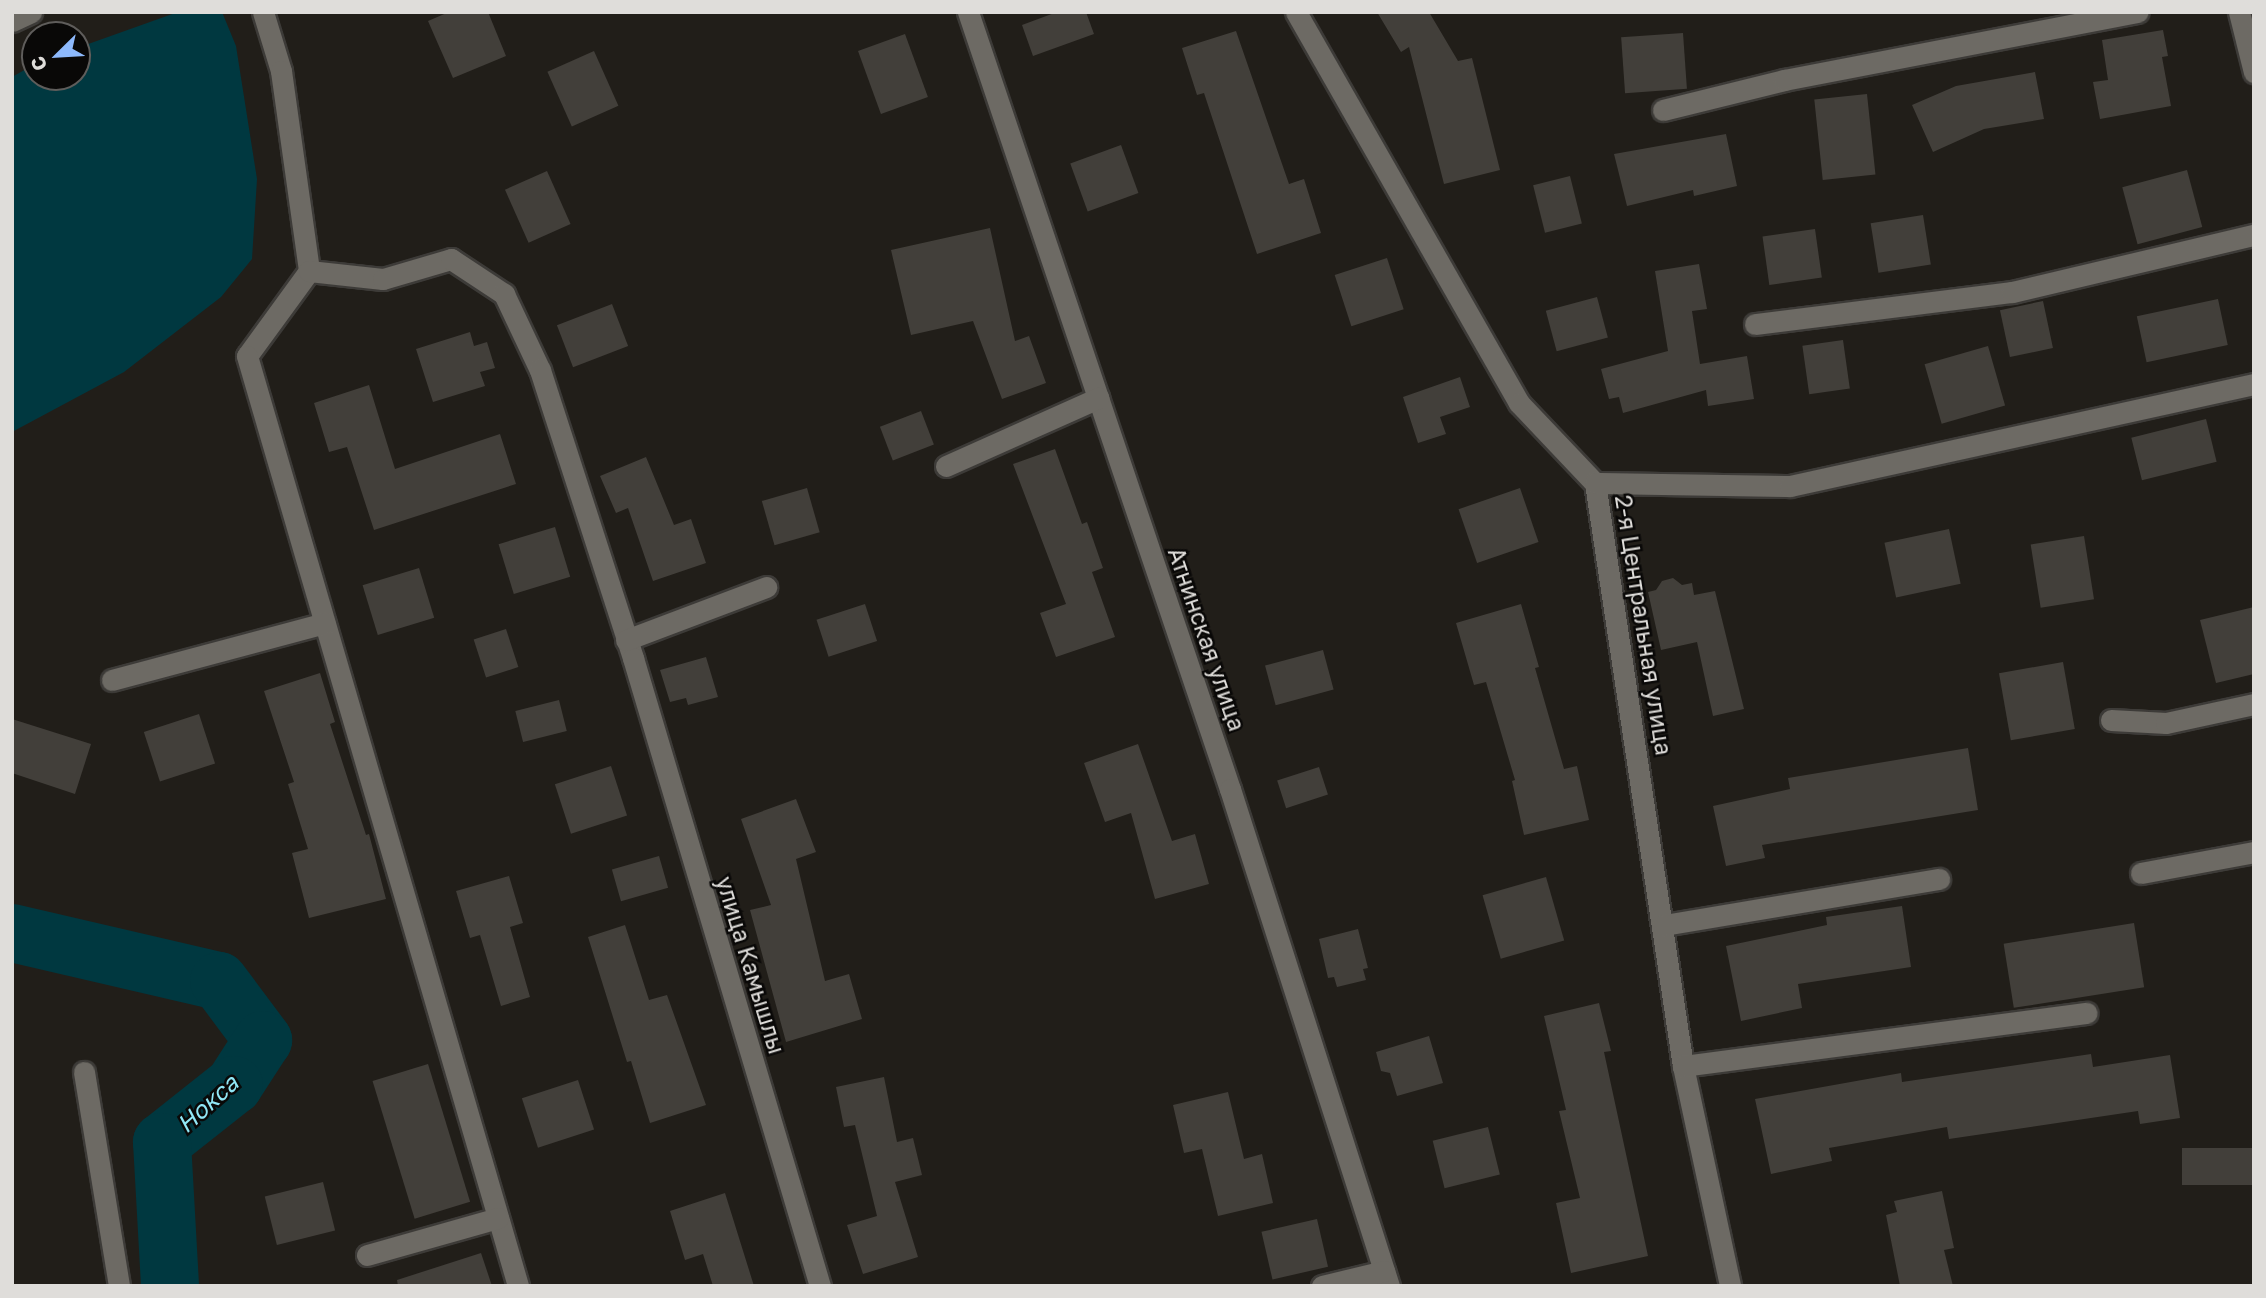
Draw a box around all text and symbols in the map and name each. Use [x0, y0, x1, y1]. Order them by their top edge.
north arrow [21, 21, 91, 91]
text: С [25, 53, 51, 75]
street label: 2-я Центральная улица [1610, 493, 1678, 757]
street label: Атнинская улица [1163, 544, 1251, 734]
street label: улица Камышлы [711, 873, 791, 1057]
water label: Нокса [170, 1068, 244, 1138]

